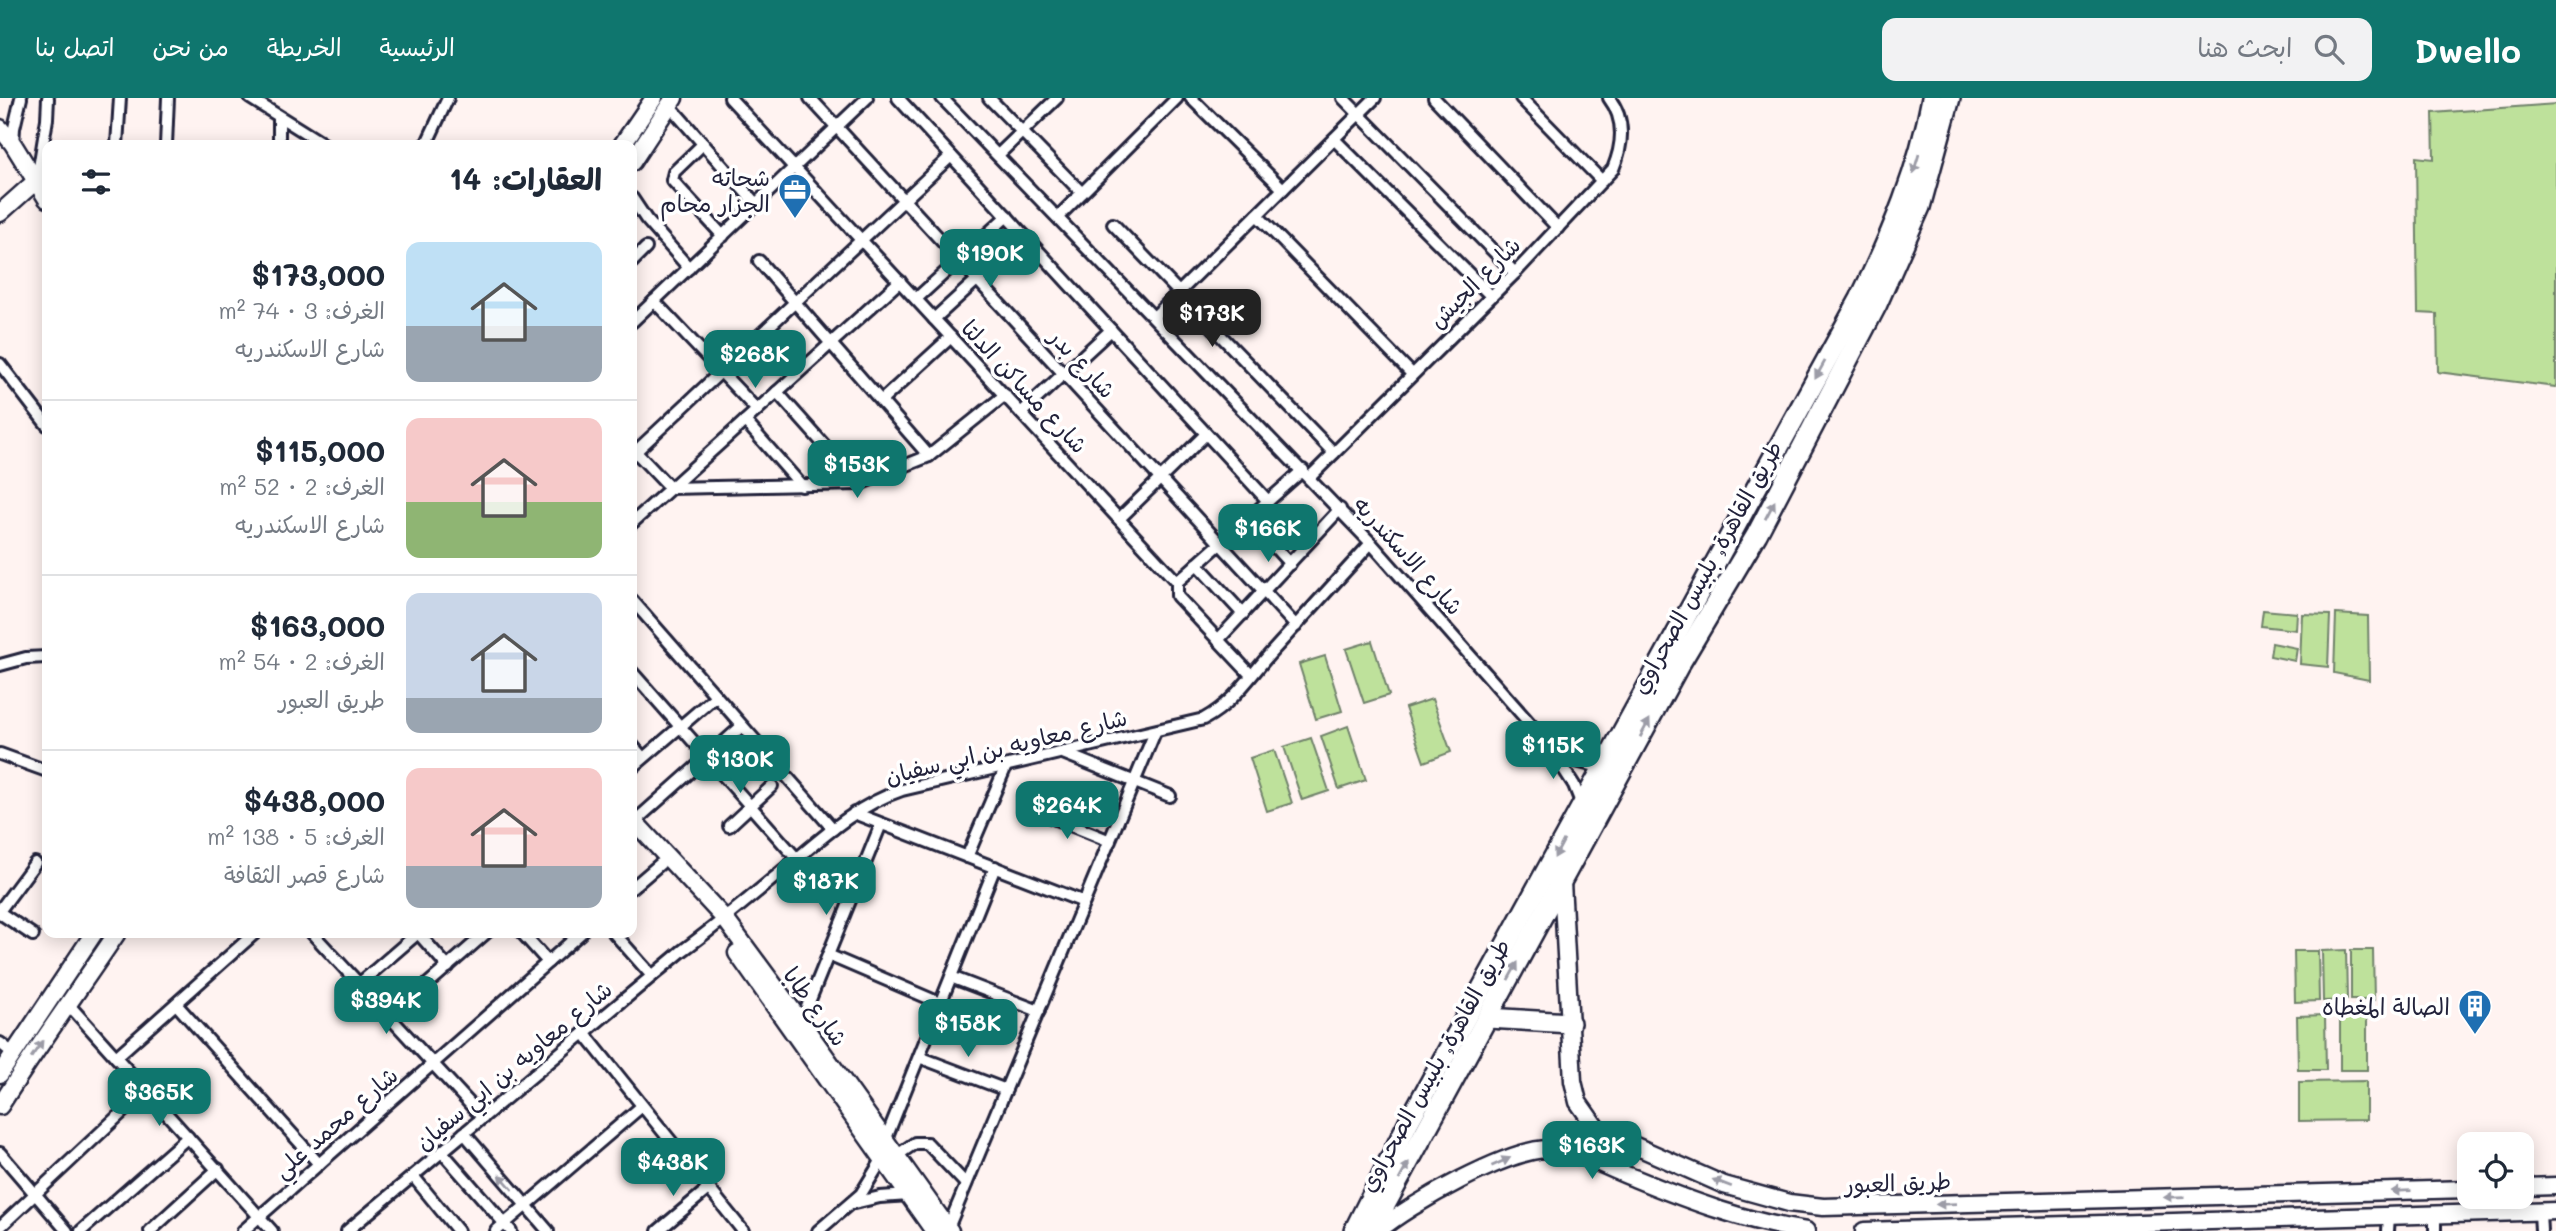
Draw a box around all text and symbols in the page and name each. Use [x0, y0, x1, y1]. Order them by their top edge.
search box [1882, 18, 2372, 81]
text: Dwello [2414, 28, 2521, 71]
text: ابحث هنا [2197, 30, 2292, 64]
icon: search [2310, 30, 2348, 68]
text: اتصل بنا [35, 31, 114, 62]
text: من نحن [152, 31, 229, 62]
text: الخريطة [267, 31, 342, 62]
text: الرئيسية [380, 31, 455, 62]
one-way arrow [1910, 154, 1920, 175]
text: العقارات: 14 [449, 158, 602, 198]
place label: شحاته الجزار محام [660, 162, 770, 222]
icon: filters [77, 163, 115, 201]
office icon: شحاته الجزار محام [776, 171, 814, 220]
pin: $190K [941, 230, 1039, 289]
street label: شارع الجيش [1422, 230, 1528, 336]
text: $190K [956, 237, 1024, 267]
text: $173,000 [251, 254, 385, 294]
icon: home [462, 270, 546, 354]
pin: $173K [1163, 289, 1261, 349]
text: الغرف: 3 · 74 m² [219, 295, 385, 325]
text: $173K [1179, 297, 1245, 327]
street label: شارع مساكن الدلتا [954, 313, 1095, 461]
street label: شارع بدر [1040, 320, 1123, 405]
pin: $268K [706, 330, 804, 390]
text: شارع الاسكندريه [235, 333, 385, 363]
text: $268K [720, 338, 790, 368]
one-way arrow [1814, 360, 1826, 380]
text: $115,000 [255, 430, 385, 470]
street label: طريق القاهرة, بلبيس الصحراوي [1624, 435, 1791, 700]
pin: $153K [808, 440, 906, 500]
icon: home [462, 446, 546, 530]
text: $153K [824, 448, 890, 478]
text: الغرف: 2 · 52 m² [219, 471, 385, 501]
street label: شارع الاسكندريه [1346, 489, 1470, 622]
one-way arrow [1763, 499, 1775, 519]
pin: $166K [1219, 504, 1317, 564]
text: شارع الاسكندريه [235, 509, 385, 539]
text: $166K [1234, 512, 1302, 542]
text: $163,000 [250, 605, 385, 645]
icon: home [462, 621, 546, 705]
text: الغرف: 2 · 54 m² [219, 646, 385, 676]
text: طريق العبور [279, 684, 385, 714]
street label: شارع معاويه بن ابي سفيان [882, 701, 1132, 797]
one-way arrow [1639, 718, 1650, 738]
pin: $115K [1504, 722, 1602, 781]
text: $115K [1521, 729, 1585, 759]
pin: $130K [691, 736, 789, 795]
text: $130K [706, 743, 774, 773]
text: $438,000 [244, 780, 385, 820]
pin: $264K [1018, 782, 1116, 841]
text: $264K [1032, 789, 1102, 819]
icon: home [462, 796, 546, 880]
text: الغرف: 5 · 138 m² [207, 821, 385, 851]
one-way arrow [1553, 840, 1565, 859]
pin: $187K [777, 858, 875, 917]
text: شارع قصر الثقافة [224, 859, 385, 889]
text: $187K [793, 865, 859, 895]
street label: طريق القاهرة, بلبيس الصحراوي [1352, 933, 1519, 1198]
street label: شارع طابا [775, 960, 855, 1053]
one-way arrow [1507, 962, 1519, 981]
street label: شارع معاويه بن ابي سفيان [408, 974, 622, 1162]
pin: $394K [337, 976, 435, 1036]
text: $394K [350, 984, 422, 1014]
building icon: الصالة المغطاه [2456, 987, 2494, 1036]
place label: الصالة المغطاه [2322, 991, 2450, 1021]
pin: $158K [919, 1000, 1017, 1059]
text: $158K [934, 1007, 1002, 1037]
one-way arrow [30, 1040, 44, 1058]
street label: شارع محمد علي [266, 1060, 408, 1190]
pin: $365K [110, 1068, 208, 1128]
text: $365K [124, 1076, 194, 1106]
pin: $163K [1543, 1122, 1641, 1181]
text: $163K [1558, 1129, 1626, 1159]
map controls [2457, 1132, 2534, 1209]
button: locate [2457, 1132, 2534, 1209]
pin: $438K [624, 1138, 722, 1198]
text: $438K [637, 1146, 709, 1176]
one-way arrow [1491, 1156, 1512, 1167]
one-way arrow [1398, 1161, 1410, 1181]
street label: طريق العبور [1842, 1165, 1952, 1199]
one-way arrow [498, 1173, 514, 1191]
one-way arrow [1711, 1178, 1732, 1189]
one-way arrow [2390, 1185, 2412, 1197]
one-way arrow [2162, 1191, 2184, 1203]
one-way arrow [1935, 1198, 1957, 1209]

